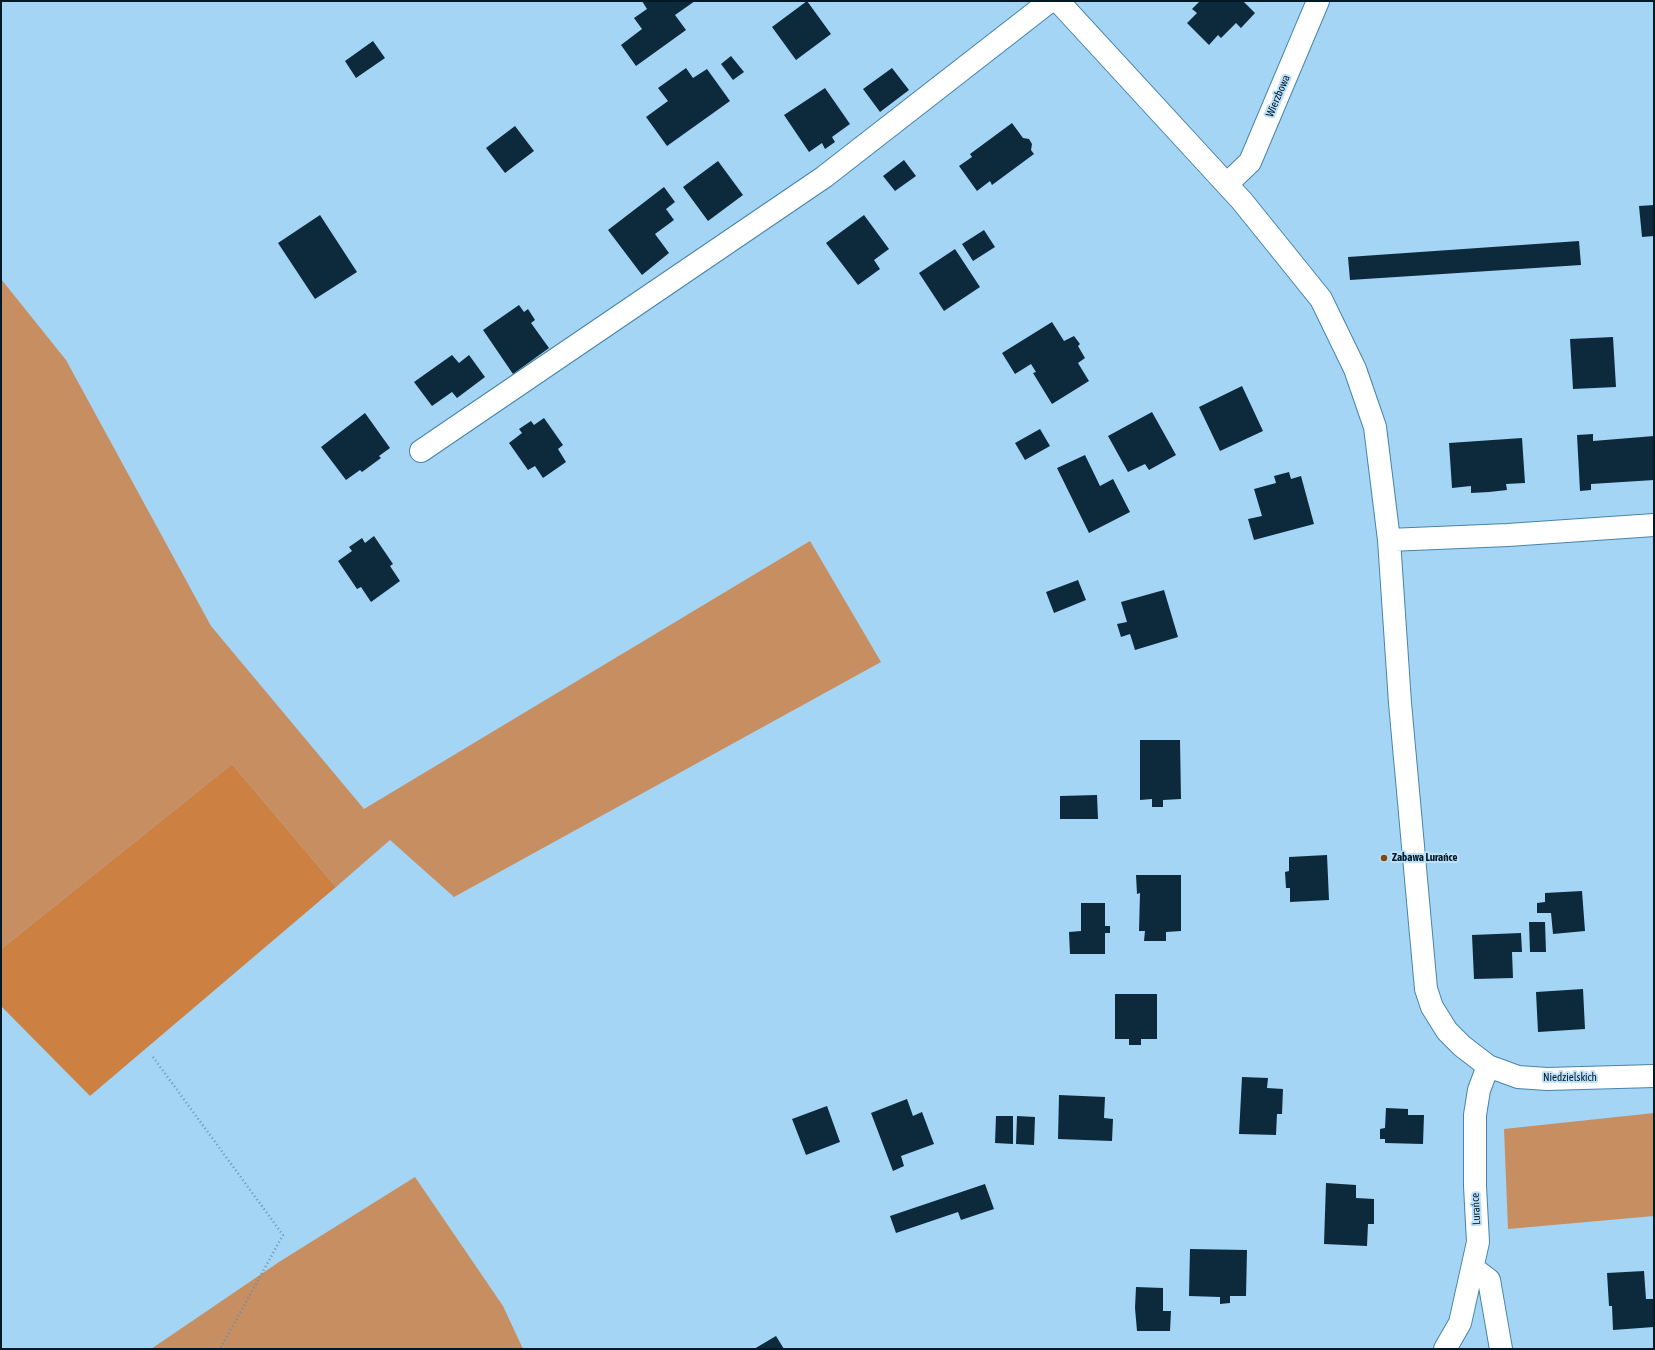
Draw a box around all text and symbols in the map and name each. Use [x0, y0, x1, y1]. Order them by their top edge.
street label: Wierzbowa [1263, 73, 1293, 119]
place label: Zabawa Lurańce [1392, 851, 1458, 865]
marker: Zabawa Lurańce [1379, 853, 1389, 863]
street label: Niedzielskich [1543, 1071, 1597, 1085]
street label: Lurańce [1469, 1193, 1483, 1225]

